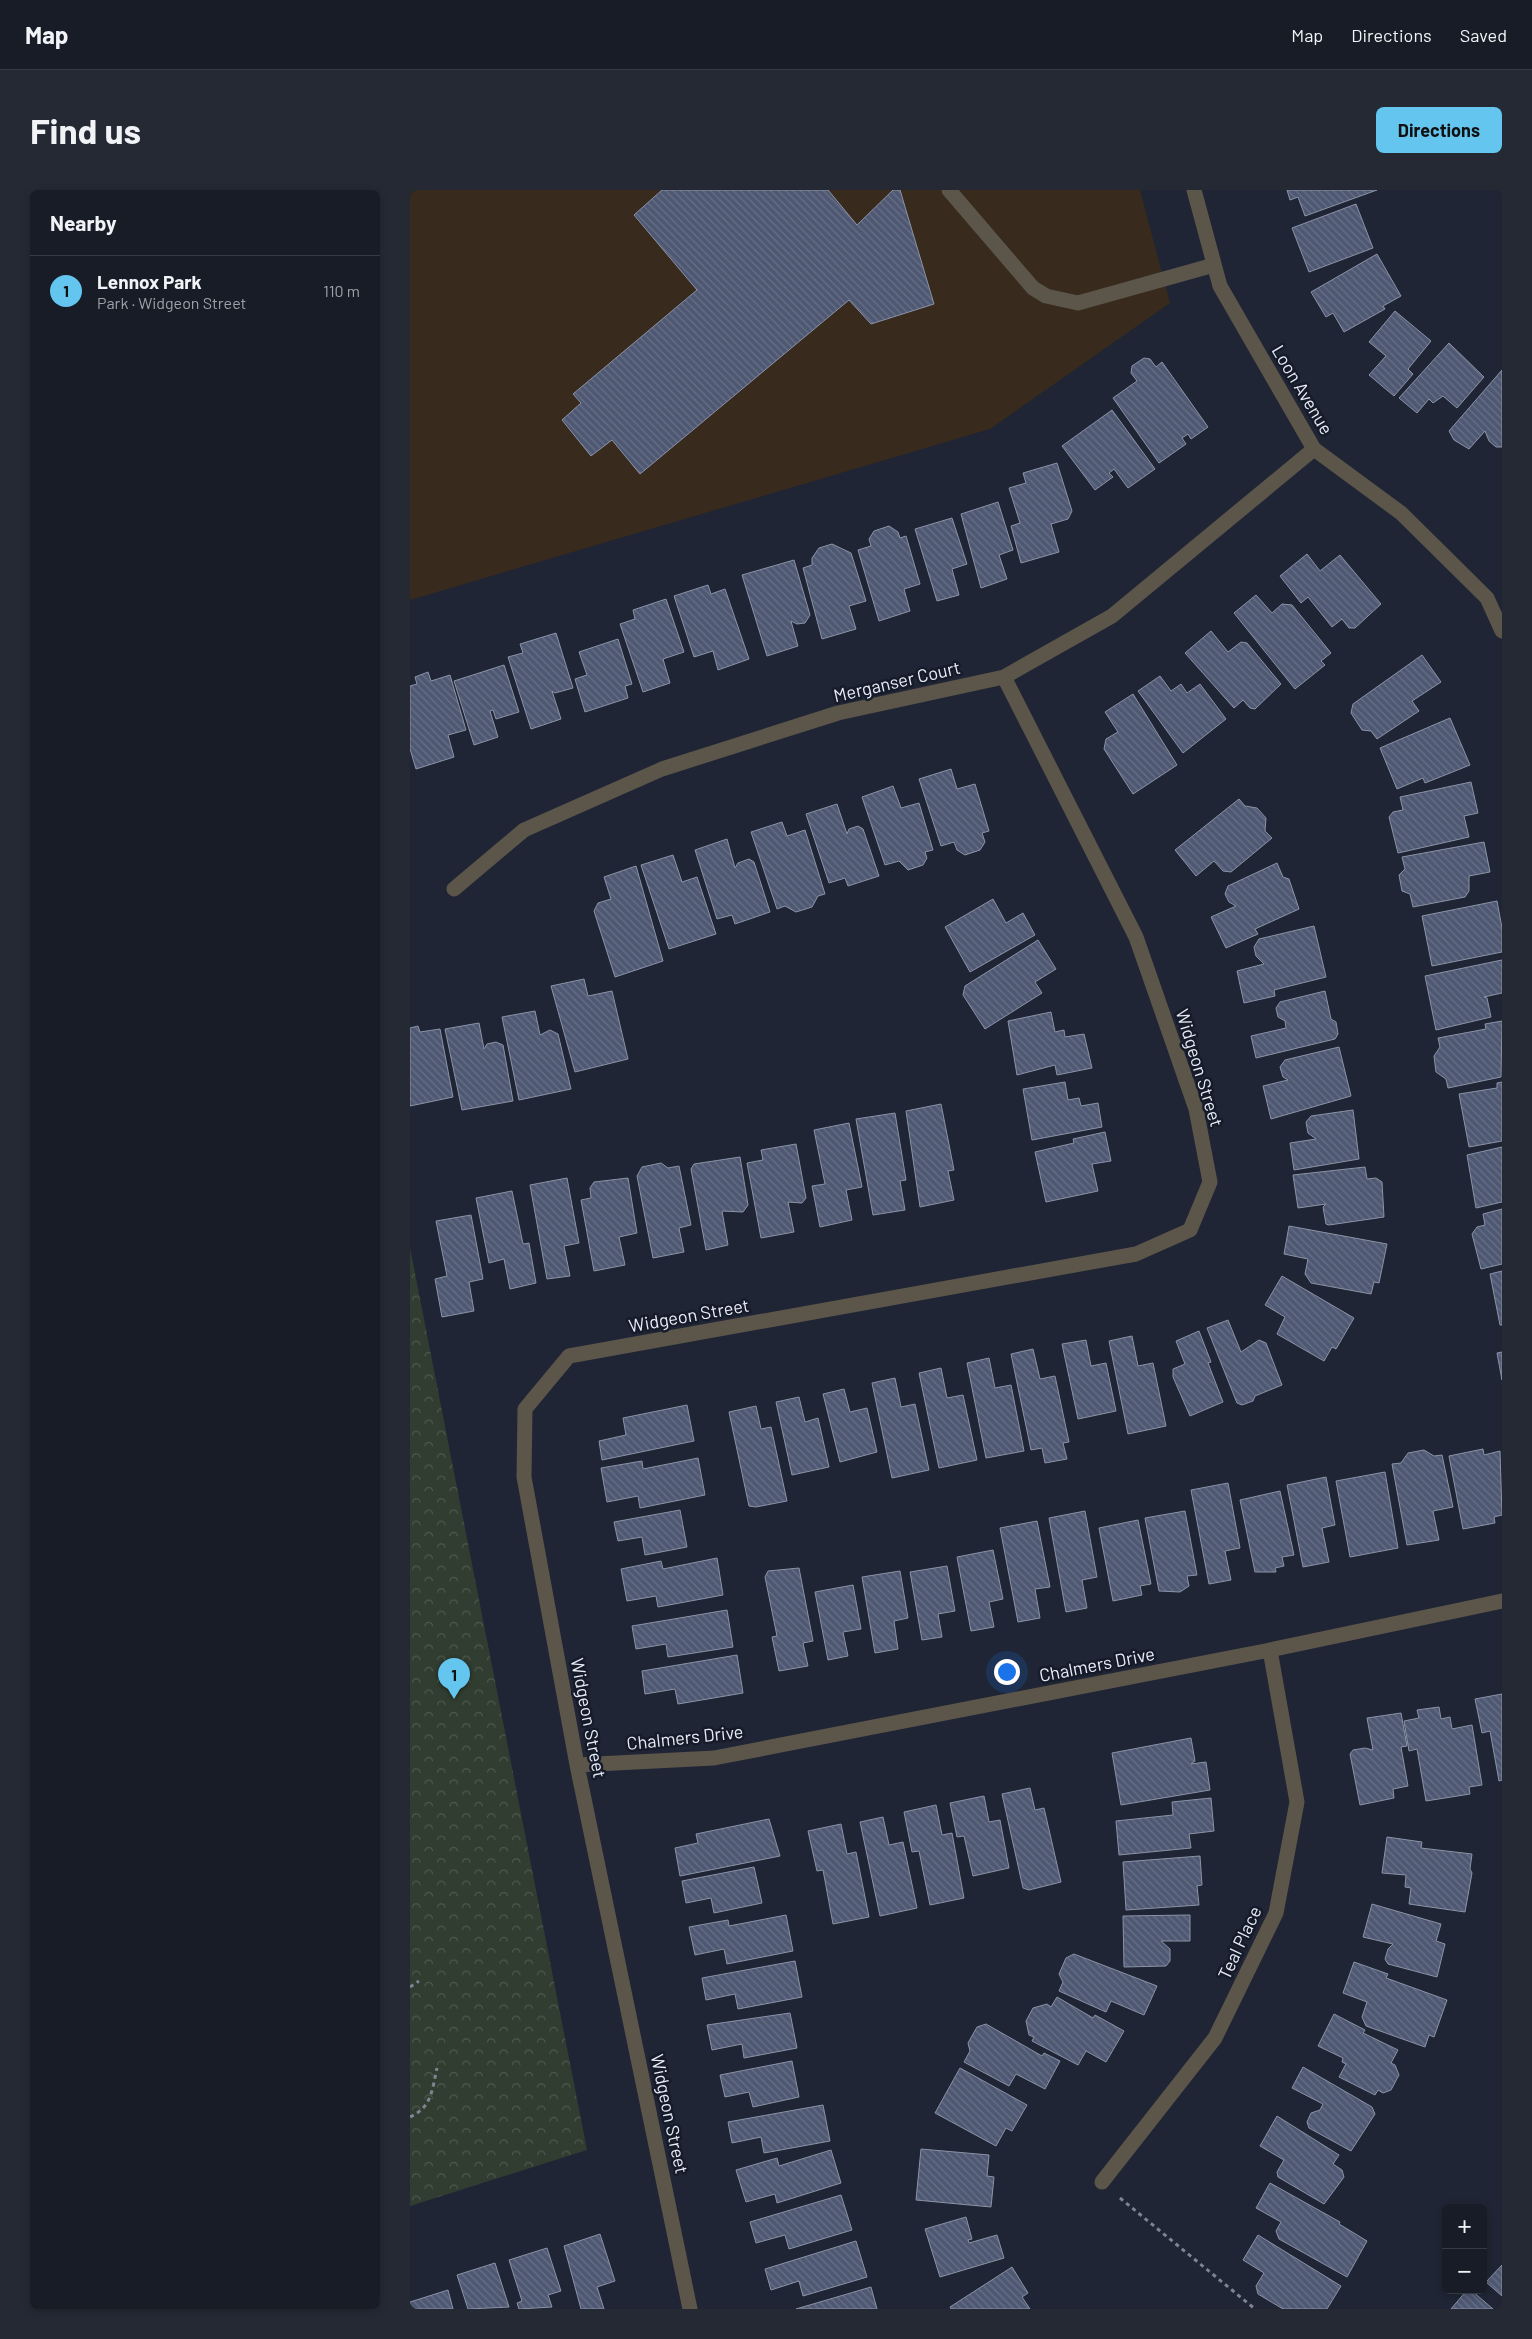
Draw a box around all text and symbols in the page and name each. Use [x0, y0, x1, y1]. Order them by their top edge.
text: Map [25, 20, 68, 49]
text: Map [1291, 24, 1323, 46]
text: Directions [1351, 24, 1432, 46]
text: Saved [1460, 24, 1507, 46]
button: Directions [1376, 107, 1502, 153]
text: Find us [30, 109, 141, 151]
text: Nearby [50, 210, 116, 235]
text: Lennox Park [97, 270, 202, 293]
text: 1 [63, 281, 69, 300]
text: 110 m [323, 281, 360, 300]
text: Park · Widgeon Street [97, 293, 246, 312]
street label: Loon Avenue [1268, 341, 1338, 438]
street label: Merganser Court [831, 656, 962, 706]
street label: Widgeon Street [1172, 1006, 1228, 1129]
street label: Widgeon Street [627, 1294, 751, 1336]
street label: Chalmers Drive [1037, 1642, 1156, 1686]
street label: Widgeon Street [567, 1656, 611, 1780]
pin: 1 [438, 1658, 470, 1699]
your location [994, 1659, 1020, 1685]
street label: Chalmers Drive [625, 1720, 744, 1754]
street label: Teal Place [1213, 1902, 1266, 1983]
street label: Widgeon Street [647, 2052, 693, 2176]
map controls [1442, 2204, 1487, 2294]
button: + [1442, 2204, 1487, 2249]
button: − [1442, 2249, 1487, 2294]

